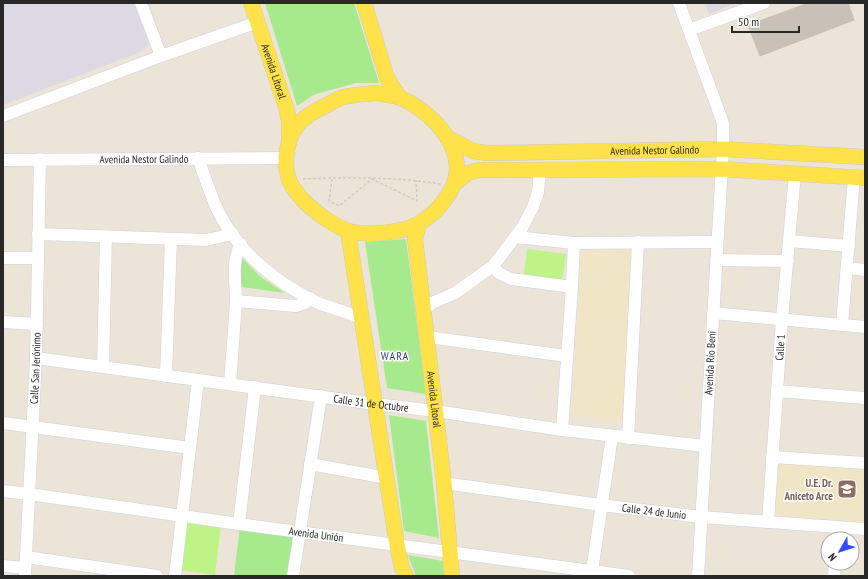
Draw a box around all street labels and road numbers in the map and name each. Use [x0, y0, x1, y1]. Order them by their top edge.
street label: Avenida Litoral [258, 42, 290, 101]
street label: Avenida Nestor Galindo [610, 142, 699, 158]
street label: Avenida Nestor Galindo [100, 152, 189, 166]
street label: Avenida Río Beni [701, 331, 719, 395]
street label: Calle San Jerónimo [27, 332, 44, 404]
street label: Calle 1 [772, 334, 788, 361]
street label: Avenida Litoral [424, 370, 444, 429]
street label: Calle 31 de Octubre [333, 391, 410, 415]
street label: Calle 24 de Junio [621, 501, 687, 522]
street label: Avenida Unión [288, 524, 344, 545]

